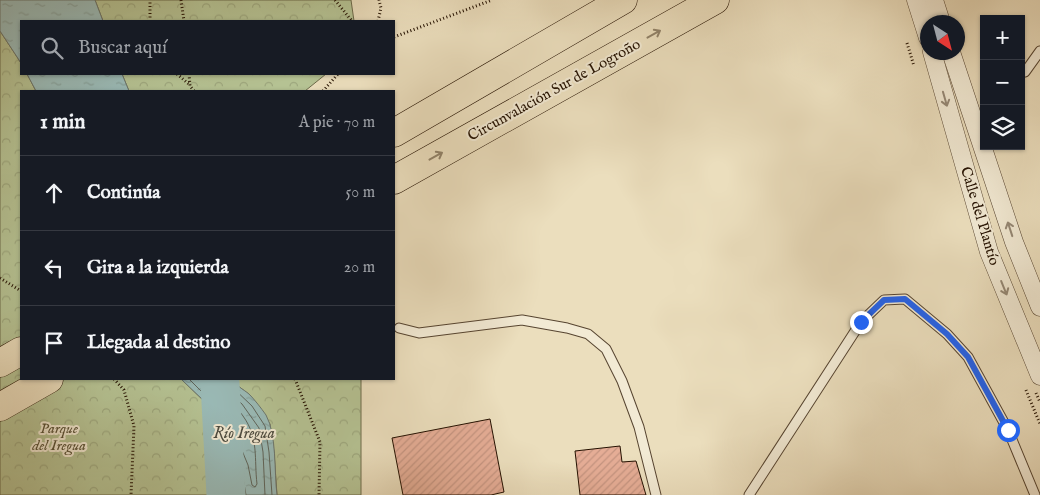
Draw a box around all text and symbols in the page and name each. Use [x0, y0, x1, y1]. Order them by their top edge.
north arrow [920, 15, 965, 60]
map controls [980, 15, 1025, 150]
button: + [980, 15, 1025, 60]
search box [20, 20, 395, 75]
one-way arrow [647, 29, 661, 39]
icon: search [38, 34, 66, 62]
street label: Circunvalación Sur de Logroño [464, 35, 644, 145]
text: Buscar aquí [78, 36, 167, 60]
button: − [980, 60, 1025, 105]
one-way arrow [941, 91, 951, 107]
button: layers [980, 105, 1025, 150]
text: 1 min [40, 109, 85, 136]
text: A pie · 70 m [299, 113, 375, 133]
one-way arrow [429, 151, 443, 161]
street label: Calle del Plantío [956, 164, 1004, 268]
icon: ahead [40, 179, 68, 207]
text: Continúa [87, 181, 161, 205]
text: 50 m [346, 183, 375, 203]
one-way arrow [1004, 221, 1014, 237]
icon: left [40, 254, 68, 282]
text: Gira a la izquierda [87, 256, 229, 280]
text: 20 m [344, 258, 375, 278]
one-way arrow [1000, 280, 1009, 295]
route end [850, 311, 873, 334]
icon: arrive [40, 329, 68, 357]
text: Llegada al destino [87, 331, 230, 355]
park label: Parque del Iregua [31, 419, 86, 456]
route start [997, 419, 1020, 442]
water label: Río Iregua [213, 424, 275, 444]

